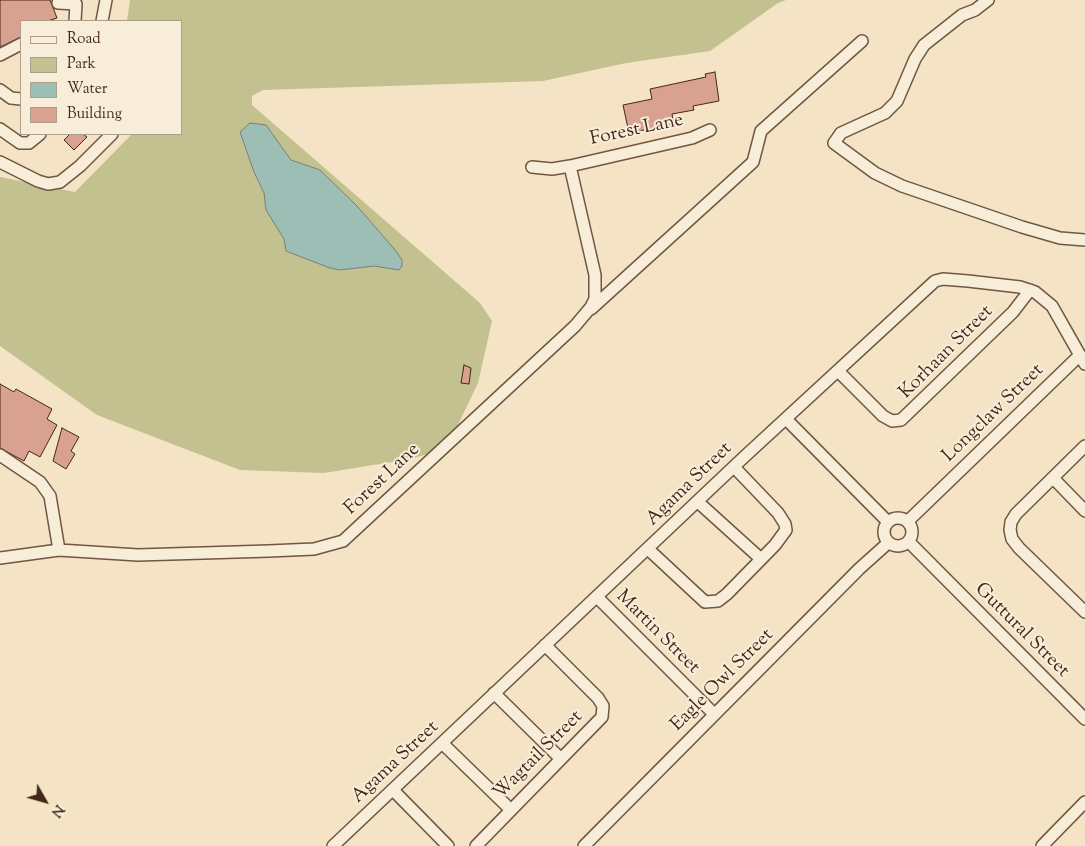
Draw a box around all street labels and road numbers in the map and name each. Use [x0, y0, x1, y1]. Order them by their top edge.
street label: Forest Lane [588, 110, 686, 152]
street label: Korhaan Street [895, 301, 999, 405]
street label: Longclaw Street [939, 360, 1049, 468]
street label: Agama Street [642, 438, 738, 532]
street label: Forest Lane [341, 439, 425, 521]
street label: Guttural Street [969, 579, 1073, 683]
street label: Martin Street [610, 586, 704, 680]
street label: Eagle Owl Street [667, 625, 779, 737]
street label: Wagtail Street [490, 707, 588, 805]
street label: Agama Street [348, 717, 444, 809]

